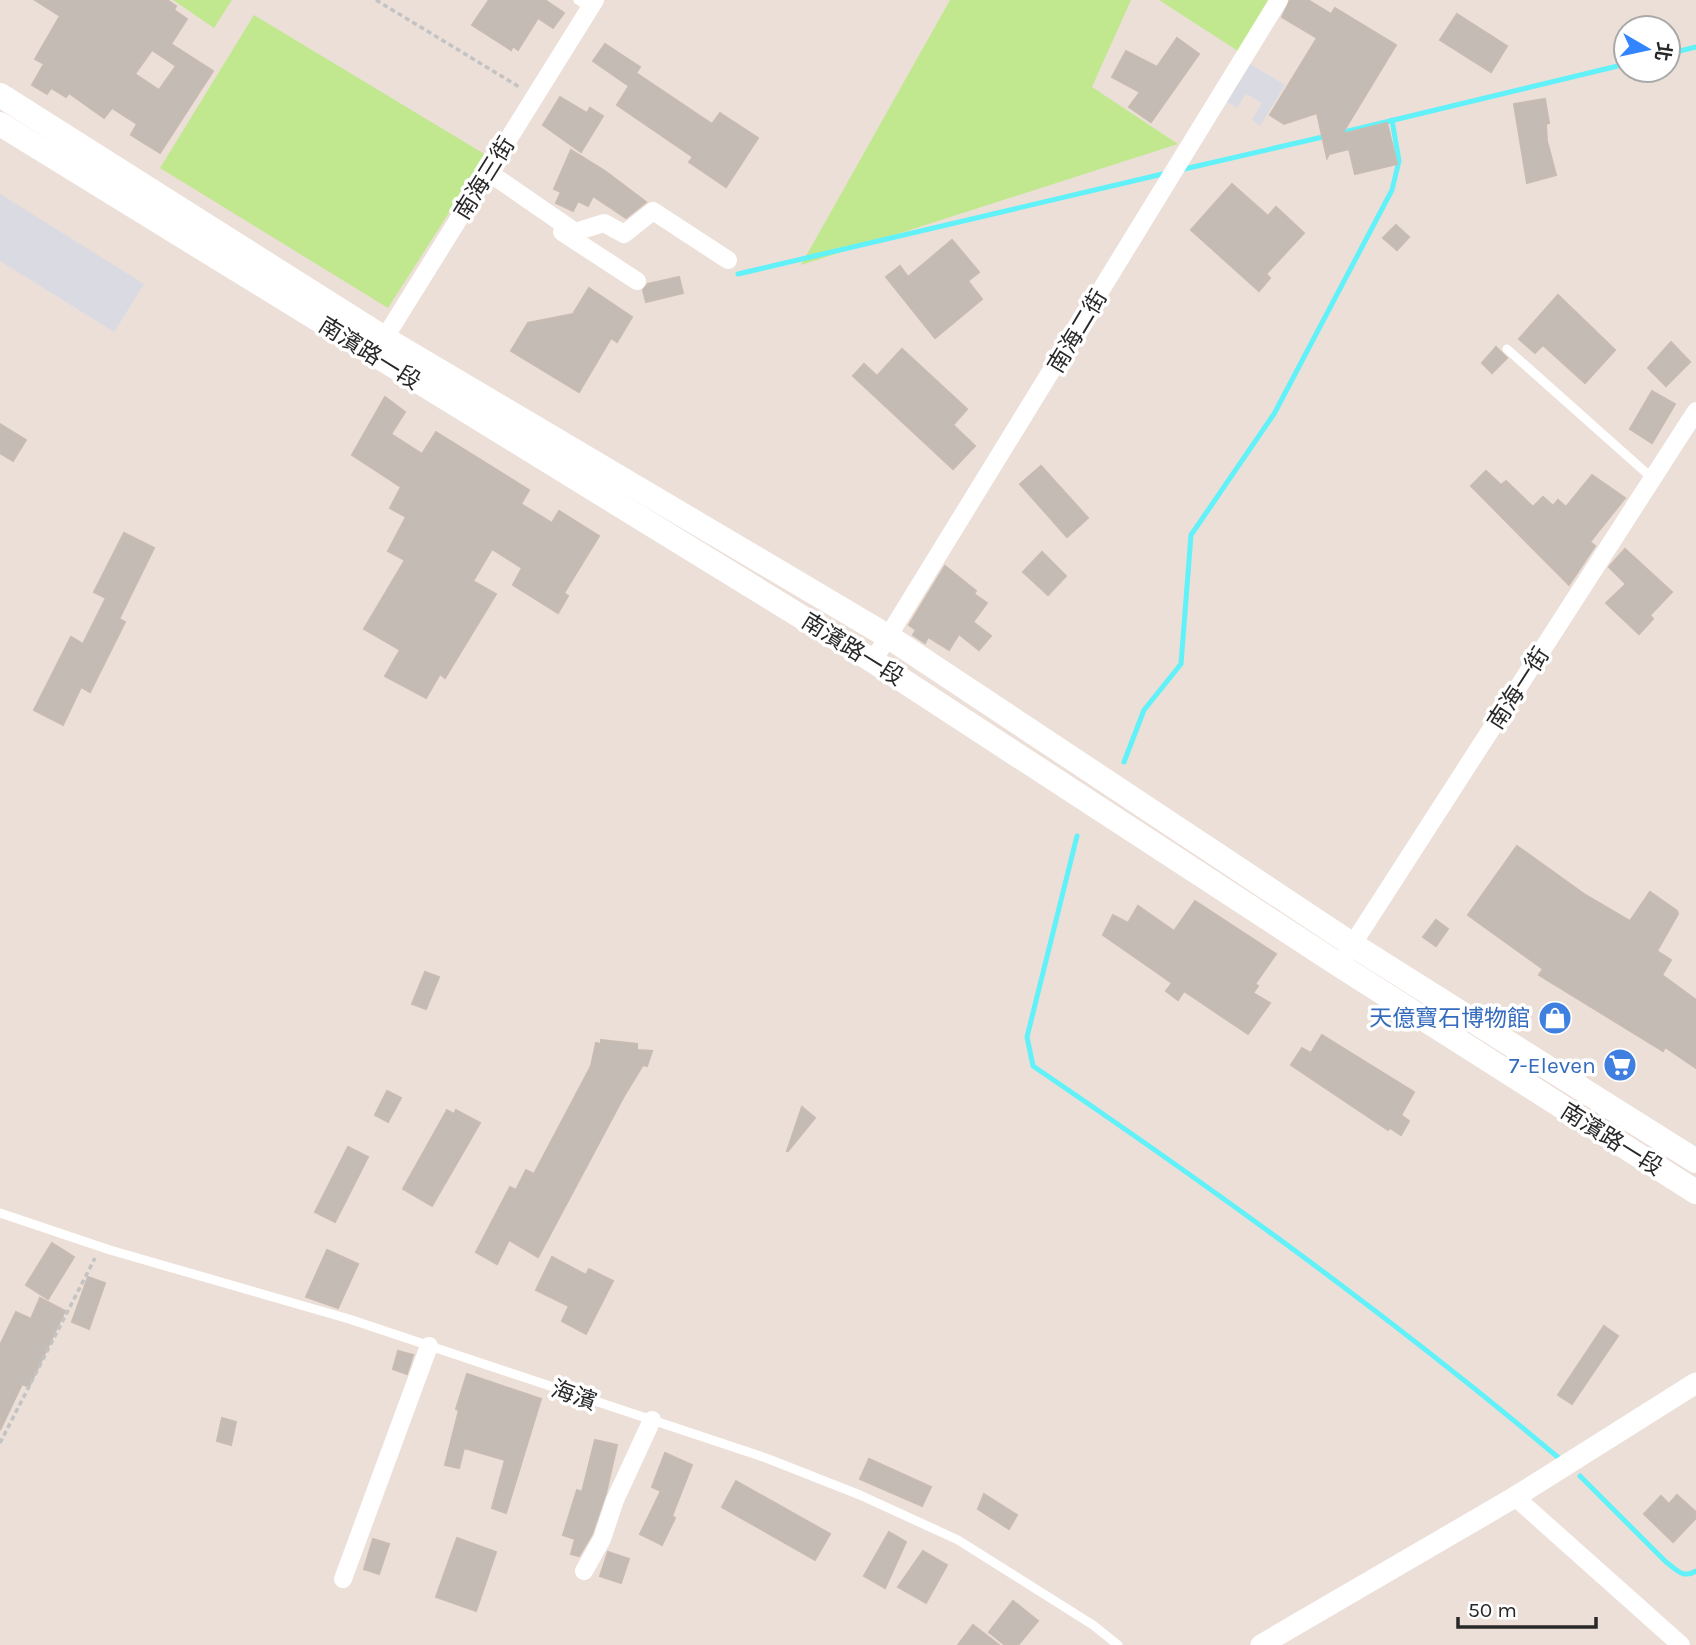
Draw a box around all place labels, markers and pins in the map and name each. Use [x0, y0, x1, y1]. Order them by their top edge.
shop icon: 天億寶石博物館 [1536, 999, 1574, 1037]
place label: 天億寶石博物館 [1369, 1005, 1530, 1032]
supermarket icon: 7-Eleven [1601, 1046, 1639, 1084]
place label: 7-Eleven [1509, 1052, 1596, 1079]

